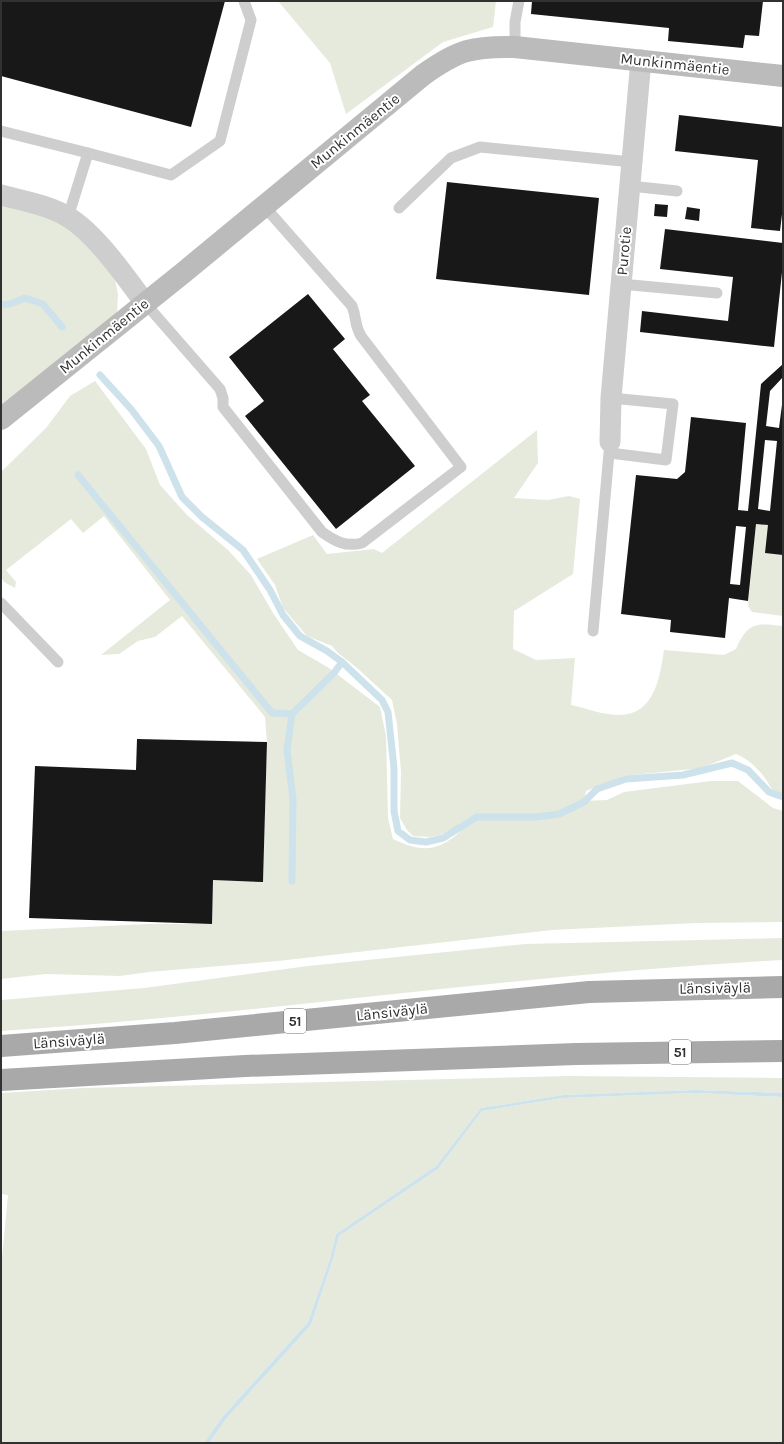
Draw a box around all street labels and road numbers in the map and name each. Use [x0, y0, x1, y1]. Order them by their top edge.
street label: Munkinmäentie [620, 49, 730, 79]
street label: Munkinmäentie [307, 89, 403, 173]
street label: Purotie [613, 226, 635, 276]
street label: Munkinmäentie [56, 294, 152, 378]
street label: Länsiväylä [679, 978, 751, 998]
street label: Länsiväylä [355, 999, 429, 1025]
road number: 51 [284, 1009, 306, 1033]
street label: Länsiväylä [32, 1030, 106, 1052]
road number: 51 [669, 1040, 691, 1064]

